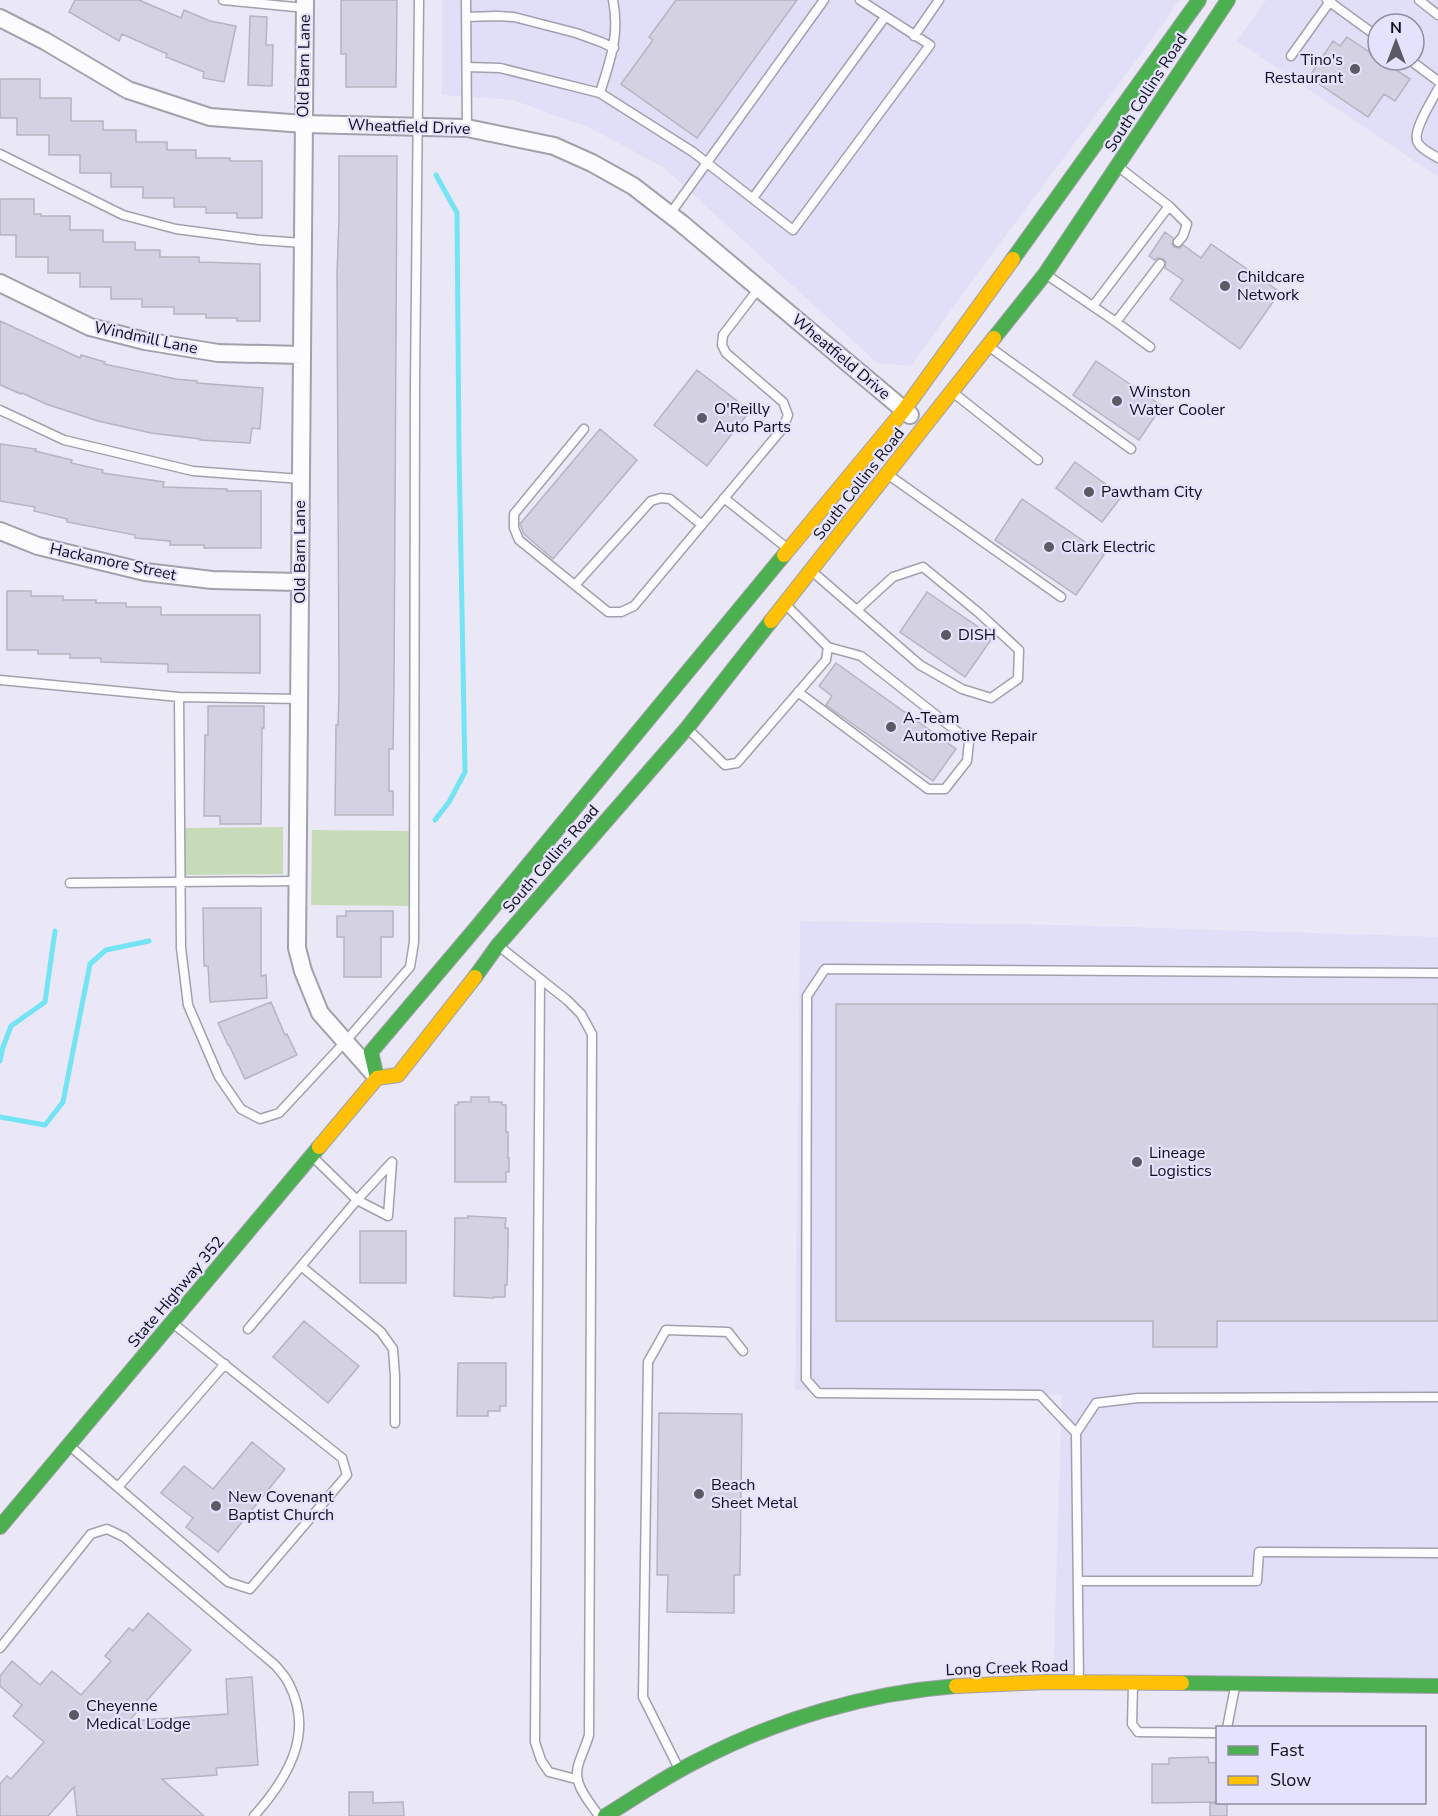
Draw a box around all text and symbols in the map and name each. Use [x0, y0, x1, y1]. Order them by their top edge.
north arrow [1366, 12, 1426, 72]
street label: Old Barn Lane [292, 14, 316, 118]
text: N [1390, 17, 1402, 39]
street label: South Collins Road [1099, 30, 1193, 156]
place label: Tino's Restaurant [1264, 49, 1343, 89]
marker: Tino's Restaurant [1348, 62, 1362, 76]
street label: Wheatfield Drive [347, 114, 471, 140]
place label: Childcare Network [1237, 266, 1305, 306]
marker: Childcare Network [1218, 279, 1232, 293]
street label: Wheatfield Drive [787, 309, 895, 405]
street label: Windmill Lane [92, 316, 200, 360]
place label: Winston Water Cooler [1129, 381, 1225, 421]
marker: Winston Water Cooler [1110, 394, 1124, 408]
place label: O'Reilly Auto Parts [714, 398, 791, 438]
marker: O'Reilly Auto Parts [695, 411, 709, 425]
street label: South Collins Road [808, 423, 910, 545]
place label: Pawtham City [1101, 481, 1203, 503]
marker: Pawtham City [1082, 485, 1096, 499]
street label: Old Barn Lane [289, 500, 311, 604]
place label: Clark Electric [1061, 536, 1156, 558]
street label: Hackamore Street [48, 538, 179, 586]
marker: Clark Electric [1042, 540, 1056, 554]
place label: DISH [958, 624, 996, 646]
marker: DISH [939, 628, 953, 642]
place label: A-Team Automotive Repair [903, 707, 1037, 747]
marker: A-Team Automotive Repair [884, 720, 898, 734]
street label: South Collins Road [498, 800, 604, 918]
place label: Lineage Logistics [1149, 1142, 1212, 1182]
marker: Lineage Logistics [1130, 1155, 1144, 1169]
street label: State Highway 352 [123, 1232, 229, 1352]
place label: Beach Sheet Metal [711, 1474, 798, 1514]
place label: New Covenant Baptist Church [228, 1486, 334, 1526]
marker: Beach Sheet Metal [692, 1487, 706, 1501]
marker: New Covenant Baptist Church [209, 1499, 223, 1513]
street label: Long Creek Road [945, 1655, 1069, 1681]
place label: Cheyenne Medical Lodge [86, 1695, 191, 1735]
marker: Cheyenne Medical Lodge [67, 1708, 81, 1722]
legend [1216, 1726, 1426, 1804]
text: Fast [1270, 1738, 1305, 1762]
text: Slow [1270, 1768, 1311, 1792]

